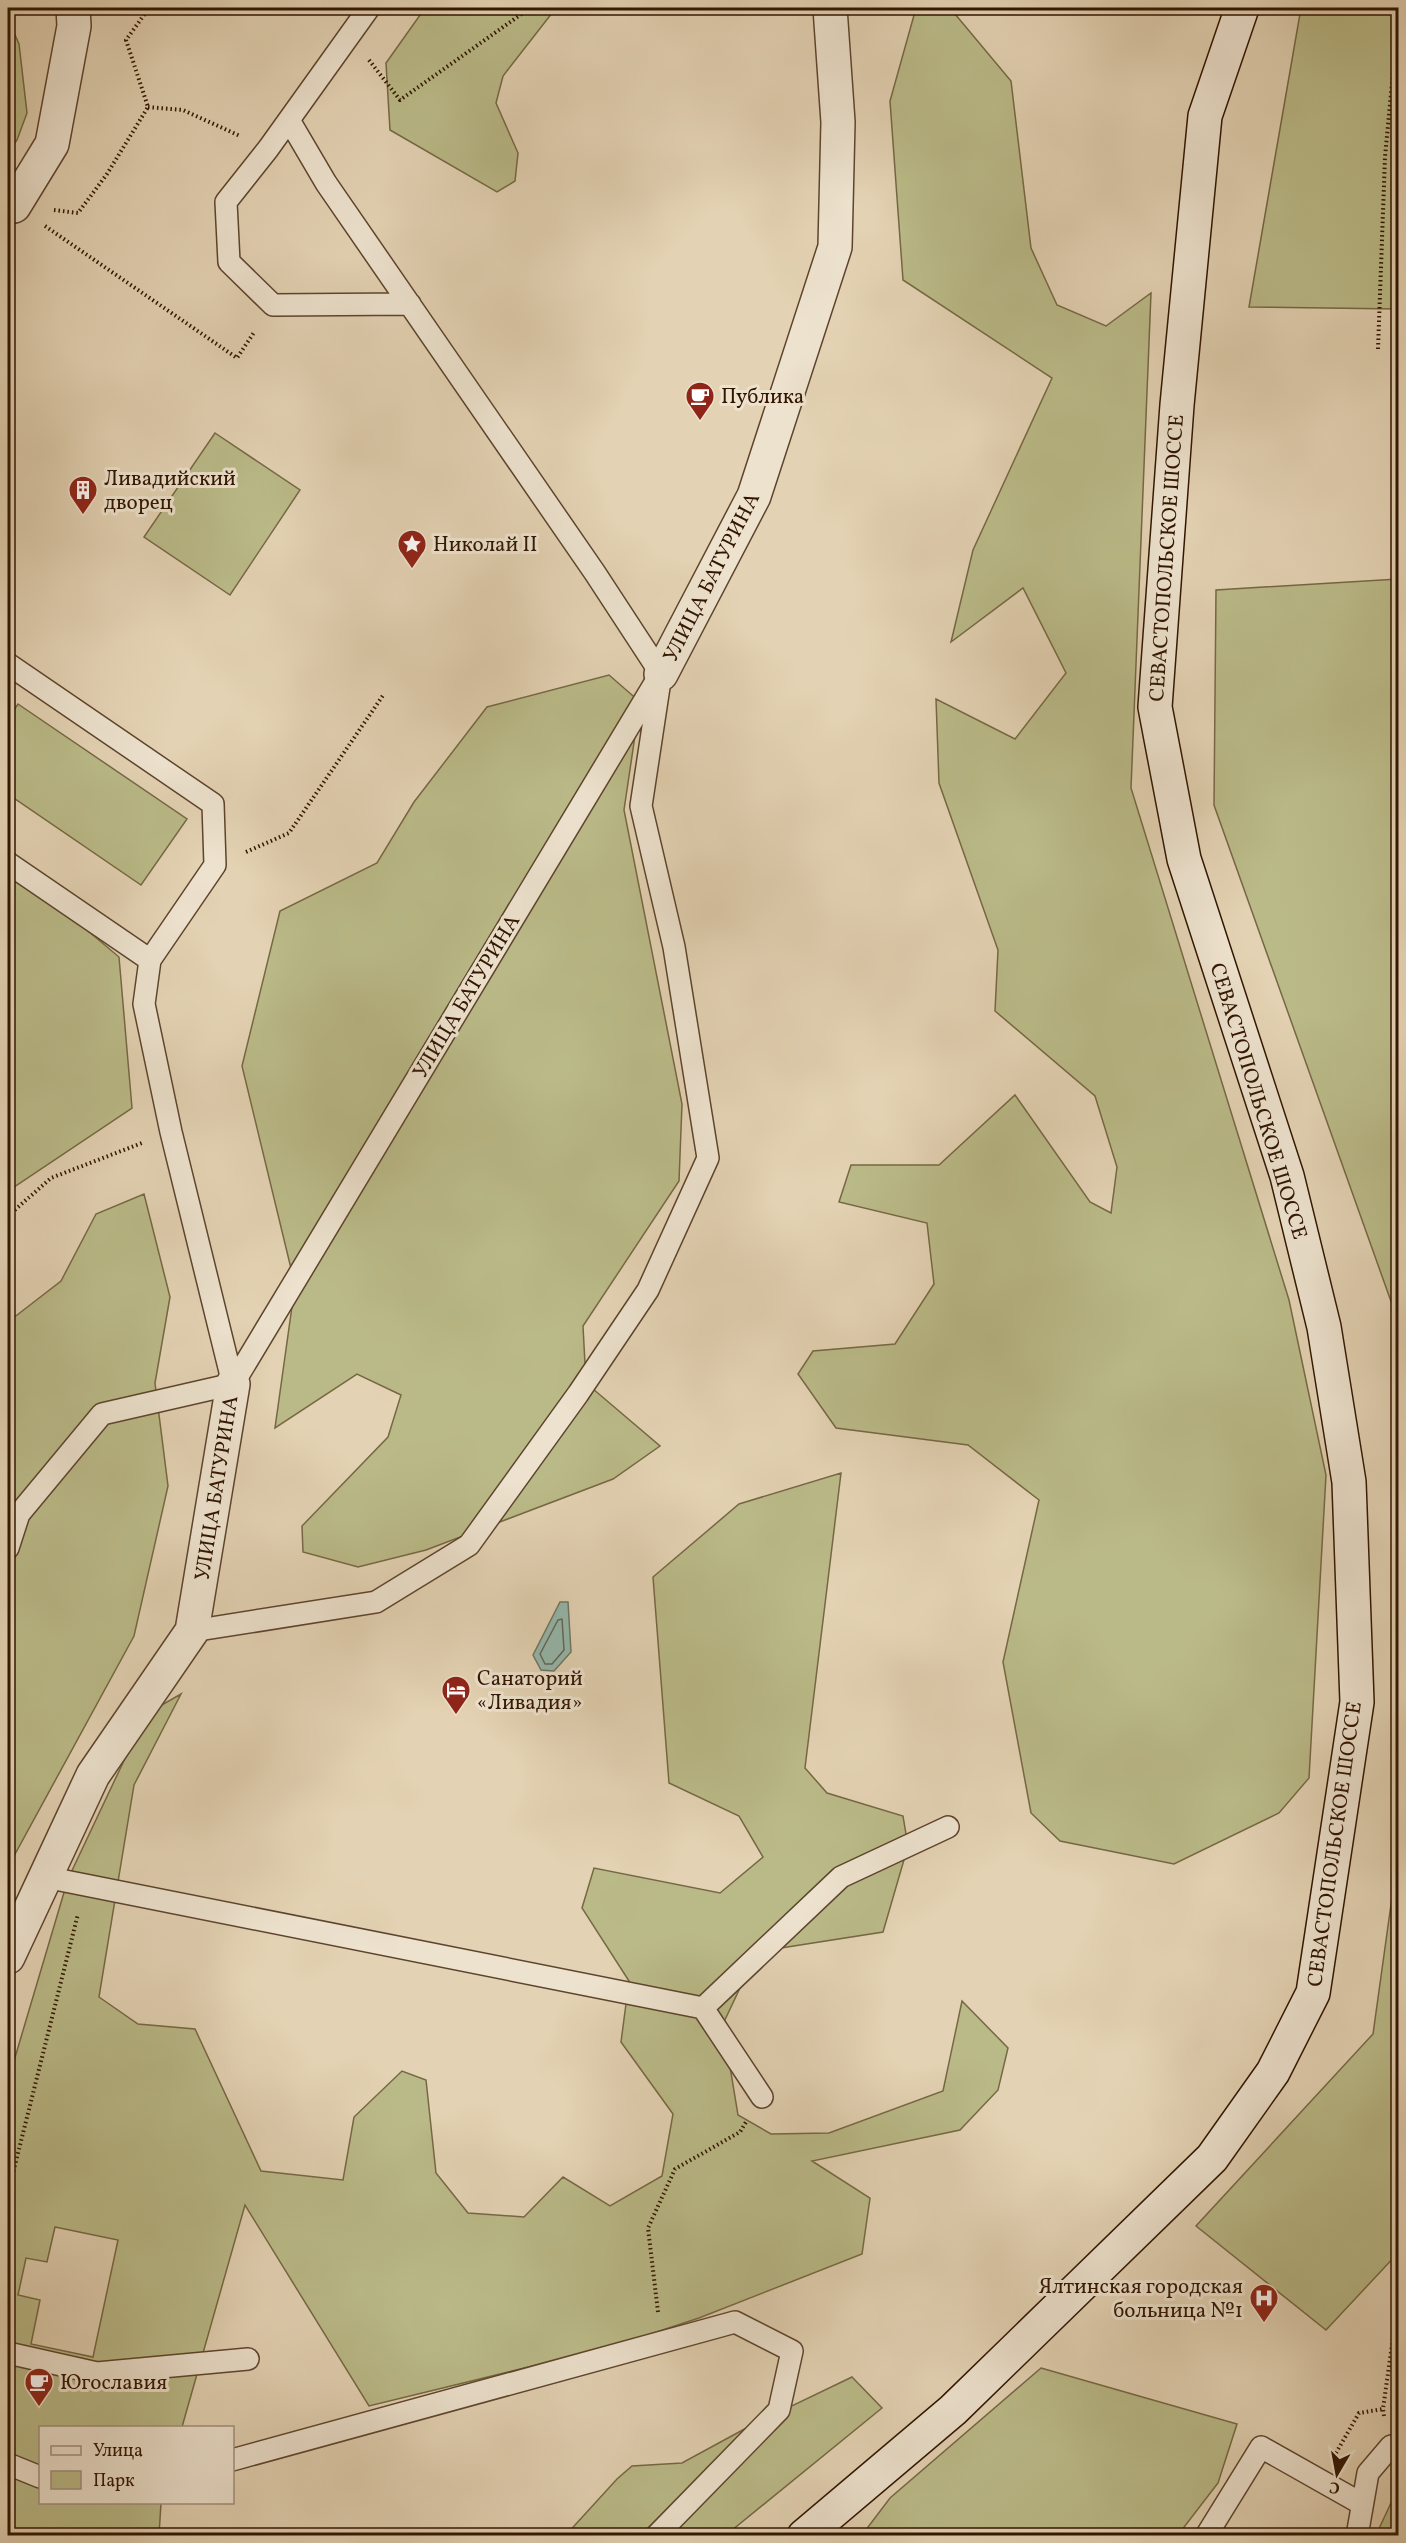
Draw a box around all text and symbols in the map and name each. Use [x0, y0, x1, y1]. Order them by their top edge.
cafe icon: Публика [684, 380, 716, 422]
place label: Публика [721, 383, 804, 412]
street label: СЕВАСТОПОЛЬСКОЕ ШОССЕ [1143, 414, 1192, 703]
place label: Ливадийский дворец [104, 465, 236, 518]
building icon: Ливадийский дворец [67, 474, 99, 516]
street label: УЛИЦА БАТУРИНА [657, 488, 768, 668]
place icon: Николай II [396, 528, 428, 570]
place label: Николай II [433, 531, 537, 560]
street label: УЛИЦА БАТУРИНА [407, 909, 528, 1084]
street label: СЕВАСТОПОЛЬСКОЕ ШОССЕ [1202, 960, 1313, 1243]
street label: УЛИЦА БАТУРИНА [189, 1393, 246, 1583]
place label: Санаторий «Ливадия» [477, 1665, 583, 1718]
hotel icon: Санаторий «Ливадия» [440, 1674, 472, 1716]
street label: СЕВАСТОПОЛЬСКОЕ ШОССЕ [1301, 1700, 1370, 1989]
place label: Ялтинская городская больница №1 [1039, 2273, 1243, 2326]
hospital icon: Ялтинская городская больница №1 [1248, 2282, 1280, 2324]
cafe icon: Югославия [23, 2366, 55, 2408]
place label: Югославия [60, 2369, 167, 2398]
legend [39, 2426, 234, 2504]
text: Улица [93, 2439, 143, 2464]
north arrow [1307, 2444, 1367, 2504]
text: Парк [93, 2469, 135, 2494]
text: С [1328, 2475, 1342, 2499]

